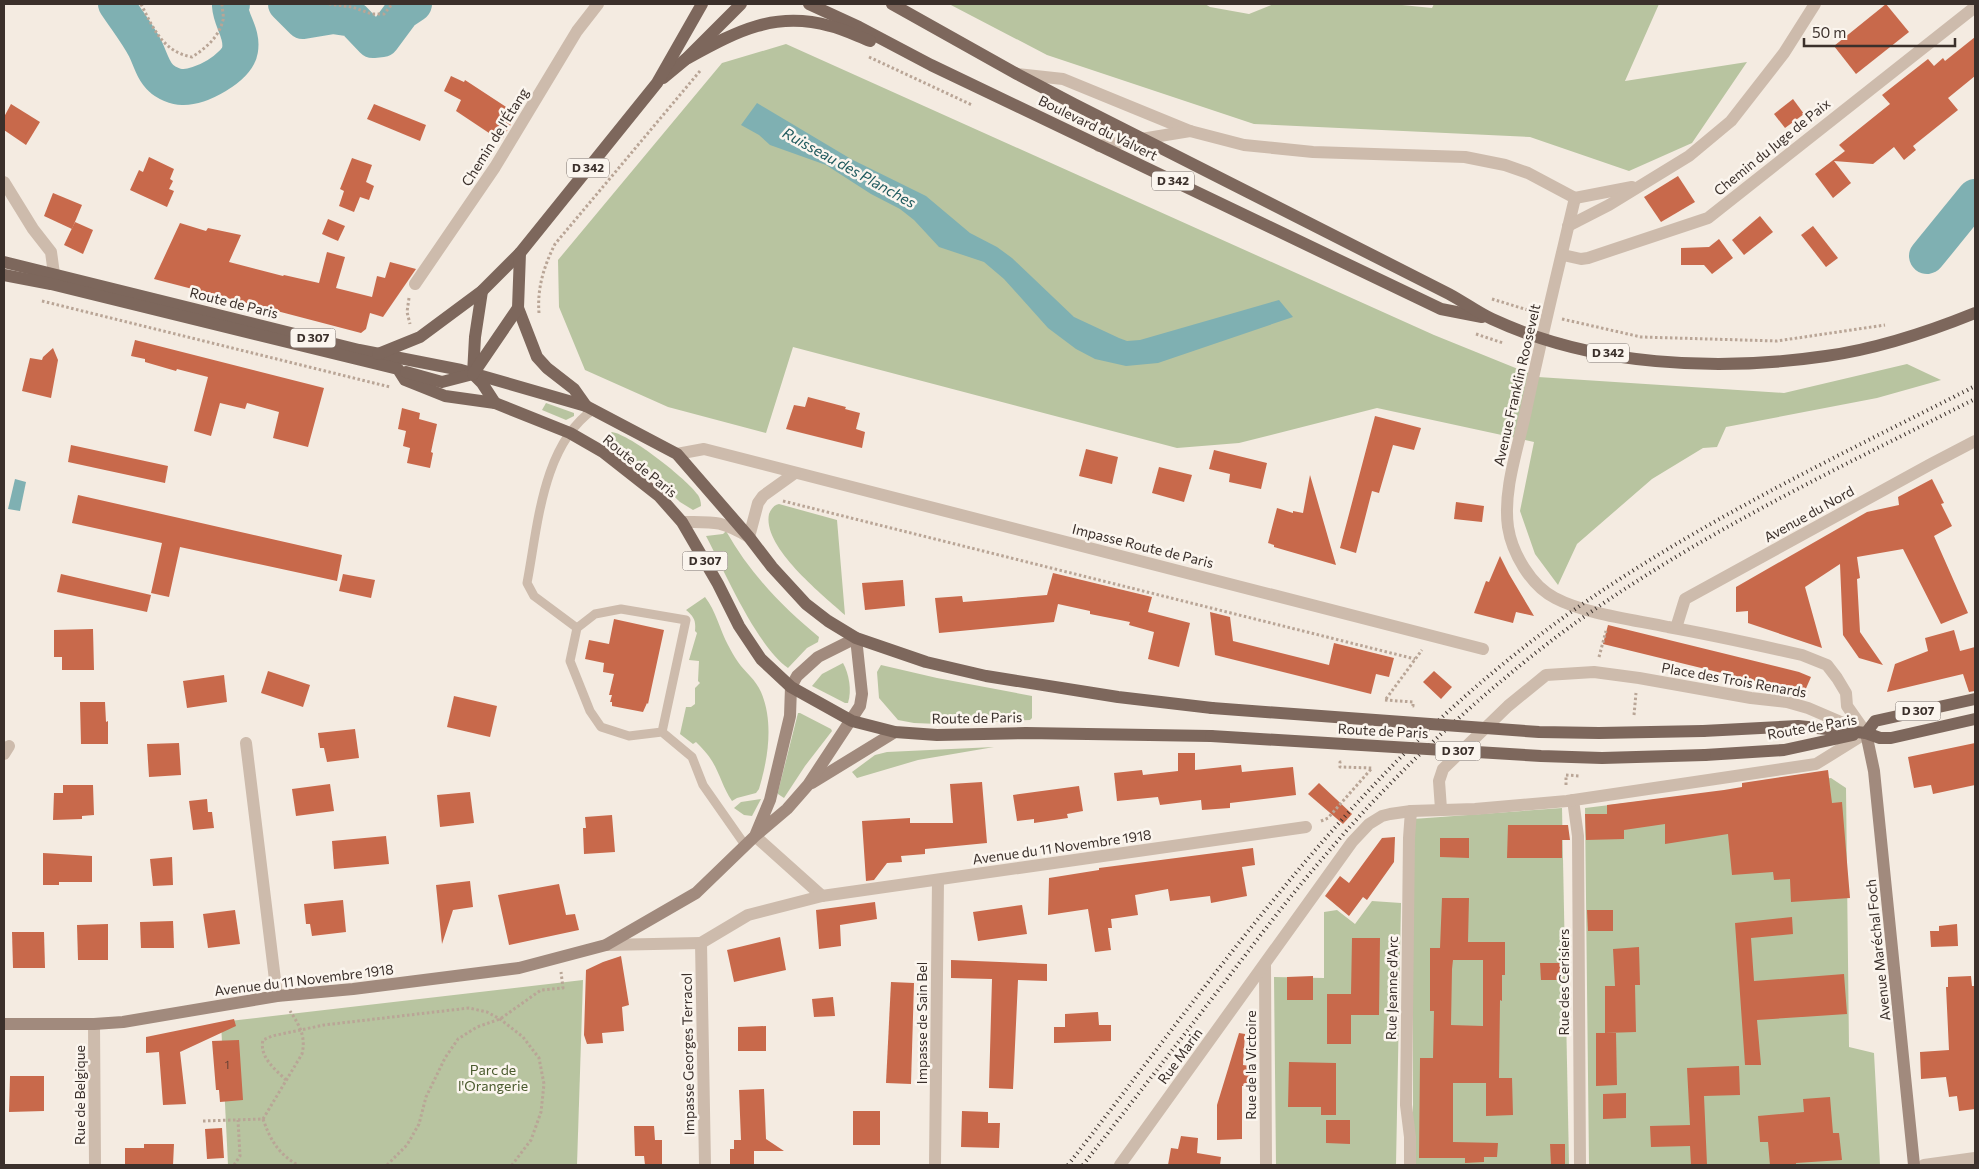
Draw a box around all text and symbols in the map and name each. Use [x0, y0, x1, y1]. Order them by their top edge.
scale bar [1804, 15, 1955, 47]
text: 50 m [1812, 23, 1846, 41]
street label: Chemin de l'Étang [457, 84, 532, 189]
street label: Boulevard du Valvert [1036, 91, 1161, 164]
street label: Chemin du Juge de Paix [1710, 94, 1834, 199]
water label: Ruisseau des Planches [780, 123, 919, 211]
road number: D 342 [567, 158, 609, 178]
road number: D 342 [1152, 172, 1194, 190]
street label: Route de Paris [188, 283, 280, 322]
street label: Avenue Franklin Roosevelt [1490, 302, 1544, 468]
road number: D 307 [290, 328, 336, 348]
road number: D 342 [1587, 343, 1629, 362]
street label: Route de Paris [600, 430, 681, 501]
street label: Avenue du Nord [1761, 482, 1857, 545]
street label: Impasse Route de Paris [1071, 520, 1216, 571]
road number: D 307 [682, 552, 728, 570]
street label: Place des Trois Renards [1660, 658, 1808, 701]
road number: D 307 [1896, 701, 1940, 720]
street label: Route de Paris [932, 708, 1022, 727]
street label: Route de Paris [1766, 710, 1858, 743]
street label: Route de Paris [1337, 720, 1429, 741]
road number: D 307 [1436, 741, 1480, 760]
street label: Avenue du 11 Novembre 1918 [971, 826, 1152, 867]
street label: Avenue Maréchal Foch [1862, 878, 1893, 1022]
street label: Rue des Cerisiers [1555, 929, 1572, 1035]
street label: Rue Jeanne d'Arc [1382, 936, 1401, 1040]
street label: Avenue du 11 Novembre 1918 [213, 960, 395, 999]
street label: Impasse de Sain Bel [913, 962, 930, 1084]
street label: Impasse Georges Terracol [678, 973, 697, 1135]
street label: Rue de la Victoire [1242, 1010, 1259, 1120]
street label: Rue Marin [1154, 1024, 1206, 1087]
street label: Rue de Belgique [71, 1045, 88, 1145]
house number: 1 [225, 1058, 229, 1071]
park label: Parc de l'Orangerie [458, 1061, 528, 1094]

